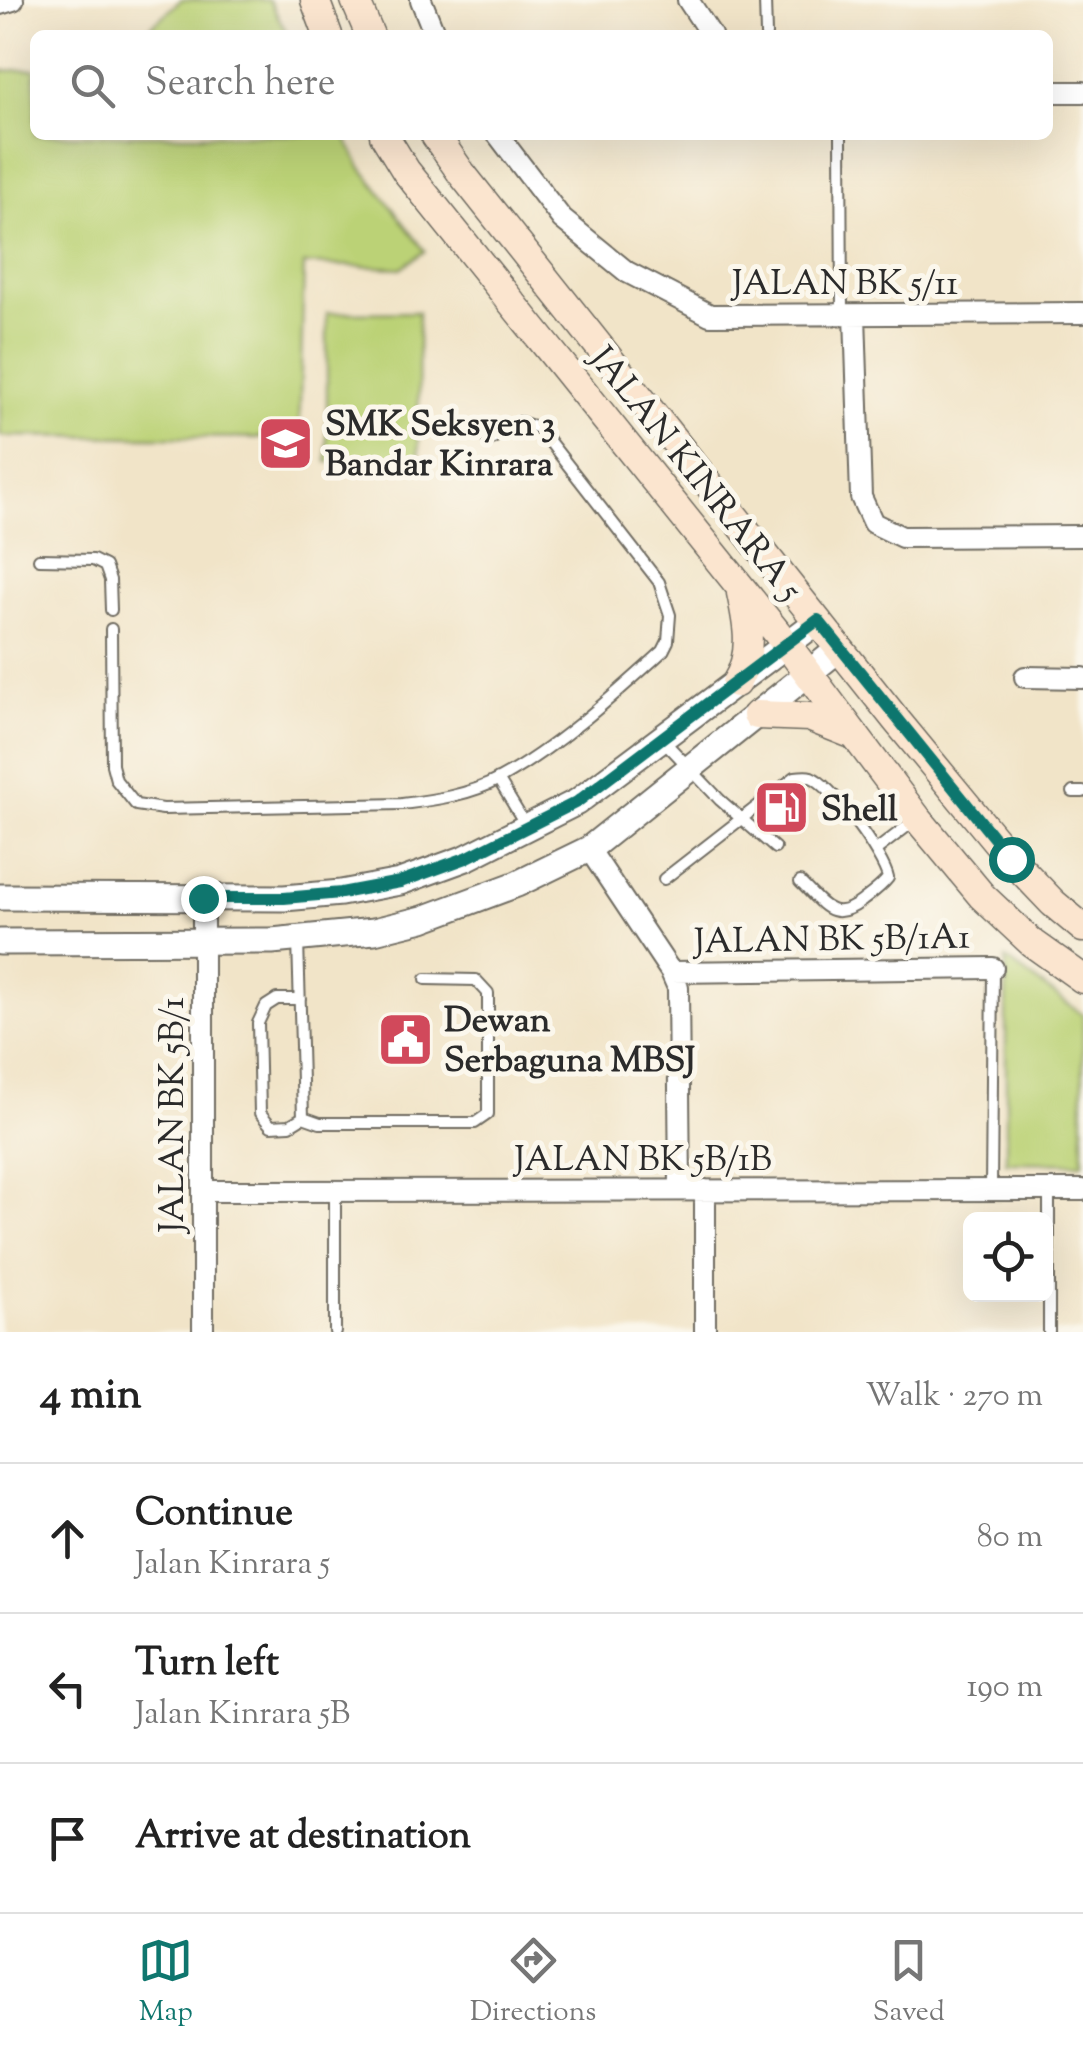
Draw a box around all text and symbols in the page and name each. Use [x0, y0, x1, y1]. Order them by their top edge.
search box [30, 30, 1053, 140]
icon: search [65, 58, 120, 113]
text: Search here [145, 58, 336, 112]
street label: JALAN BK 5/11 [730, 260, 958, 311]
street label: JALAN KINRARA 5 [574, 335, 813, 614]
place label: SMK Seksyen 3 Bandar Kinrara [325, 401, 556, 492]
school or university icon: SMK Seksyen 3 Bandar Kinrara [256, 413, 316, 473]
fuel station icon: Shell [752, 778, 812, 838]
place label: Shell [821, 786, 898, 837]
route start [989, 837, 1035, 883]
route end [181, 876, 227, 922]
street label: JALAN BK 5B/1A1 [692, 914, 971, 969]
street label: JALAN BK 5B/1 [149, 997, 200, 1235]
place label: Dewan Serbaguna MBSJ [444, 997, 696, 1088]
public building icon: Dewan Serbaguna MBSJ [375, 1009, 435, 1069]
street label: JALAN BK 5B/1B [512, 1136, 772, 1187]
map controls [963, 1212, 1053, 1302]
button: locate [963, 1212, 1053, 1302]
text: 4 min [40, 1367, 142, 1427]
text: Walk · 270 m [866, 1374, 1043, 1420]
text: Continue [135, 1488, 293, 1542]
icon: ahead [40, 1511, 95, 1566]
text: 80 m [977, 1515, 1043, 1561]
text: Jalan Kinrara 5 [135, 1542, 330, 1588]
text: Turn left [135, 1638, 279, 1692]
icon: left [40, 1661, 95, 1716]
text: 190 m [967, 1665, 1043, 1711]
text: Jalan Kinrara 5B [135, 1692, 350, 1738]
icon: arrive [40, 1811, 95, 1866]
text: Arrive at destination [135, 1811, 471, 1865]
tab: Map [138, 1933, 193, 2033]
tab: Directions [470, 1933, 596, 2033]
tab: Saved [873, 1933, 945, 2033]

